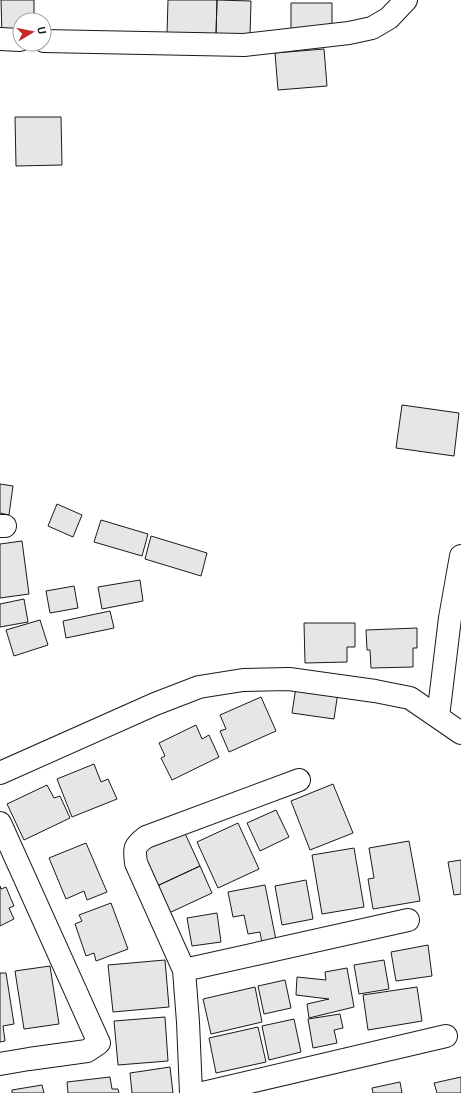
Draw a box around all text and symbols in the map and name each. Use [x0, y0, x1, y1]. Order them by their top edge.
north arrow [12, 12, 52, 52]
text: U [34, 26, 48, 35]

